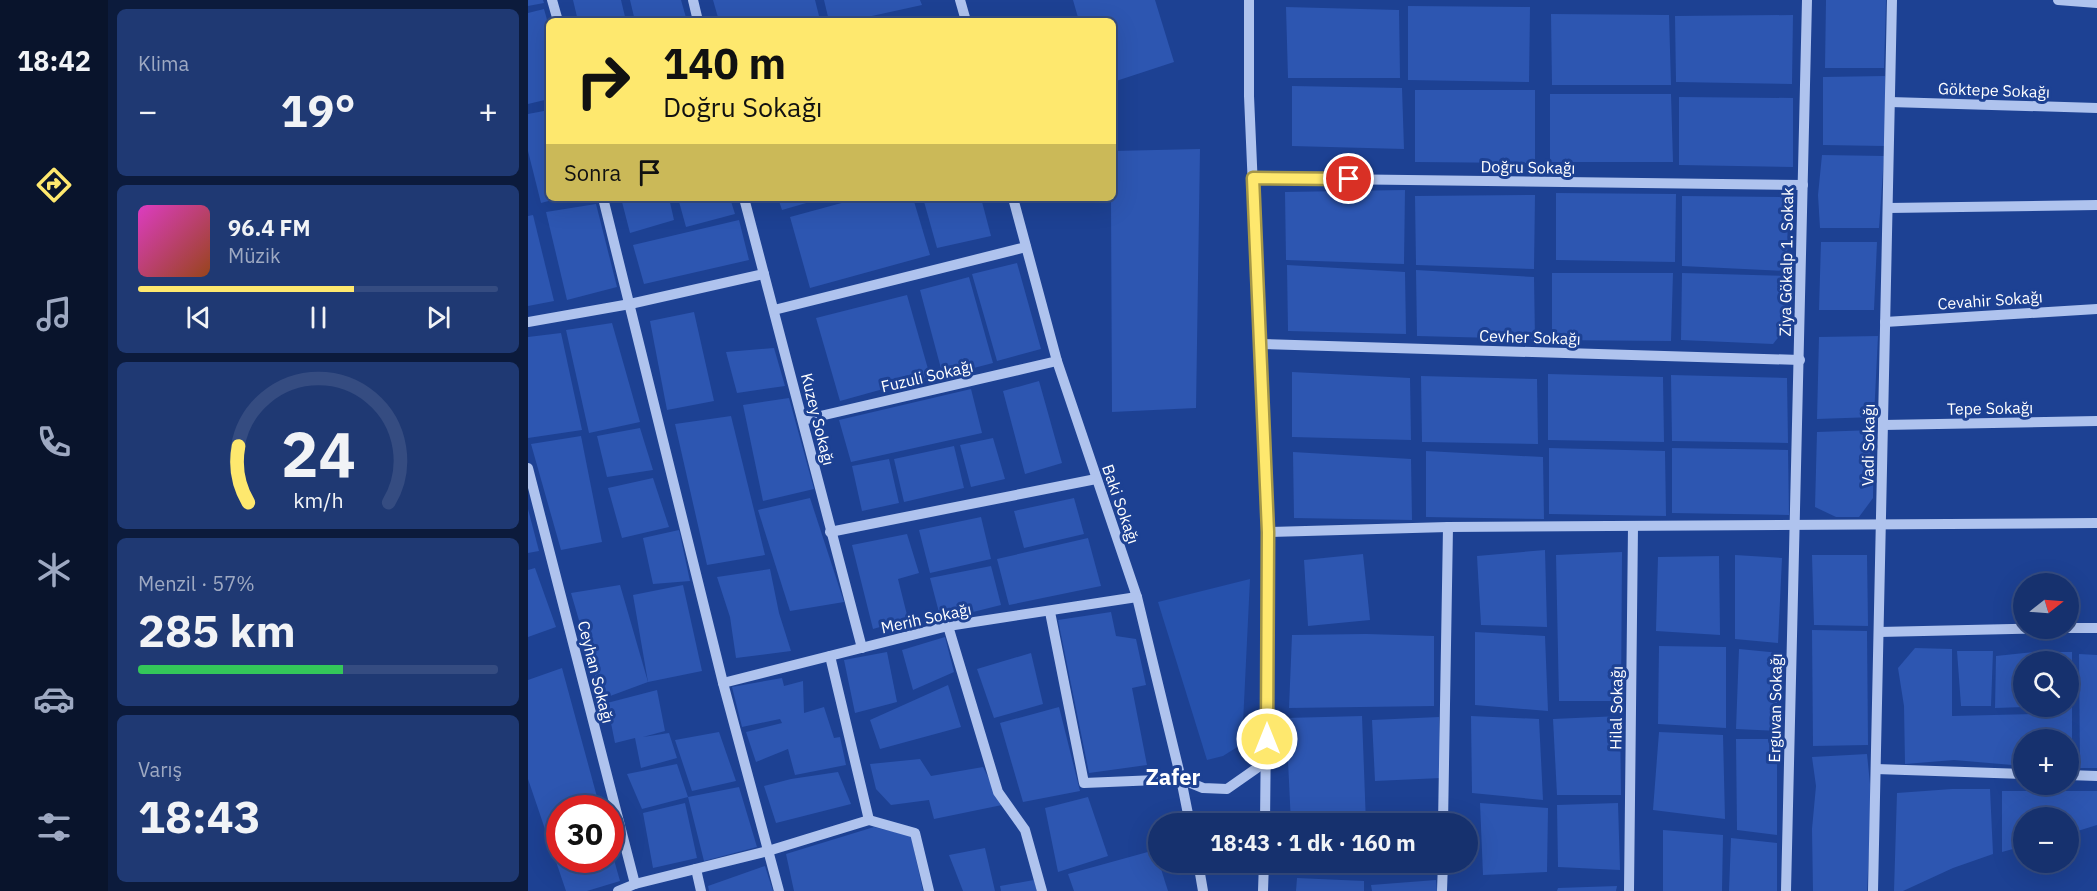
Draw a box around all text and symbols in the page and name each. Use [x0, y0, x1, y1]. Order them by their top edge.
text: 140 m [663, 36, 786, 91]
icon: right [564, 42, 642, 120]
text: 18:42 [17, 43, 91, 78]
text: Klima [138, 50, 189, 77]
street label: Göktepe Sokağı [1938, 78, 2050, 102]
text: 19° [280, 81, 356, 139]
text: − [138, 89, 158, 132]
text: + [478, 89, 498, 132]
text: Doğru Sokağı [663, 89, 823, 124]
pin [1323, 153, 1374, 204]
icon: arrive [633, 156, 666, 189]
street label: Doğru Sokağı [1481, 156, 1575, 178]
text: Sonra [564, 158, 621, 187]
icon: arrive [1332, 162, 1365, 195]
icon: directions [33, 164, 75, 206]
street label: Ziya Gökalp 1. Sokak [1775, 187, 1797, 337]
text: 96.4 FM [228, 213, 311, 242]
text: Müzik [228, 242, 280, 269]
street label: Cevahir Sokağı [1937, 286, 2043, 314]
icon: music [33, 293, 75, 335]
icon: previous [182, 301, 215, 334]
icon: pause [302, 301, 335, 334]
icon: next [422, 301, 455, 334]
street label: Cevher Sokağı [1479, 325, 1581, 349]
street label: Fuzuli Sokağı [879, 356, 975, 396]
street label: Kuzey Sokağı [797, 371, 839, 467]
street label: Tepe Sokağı [1947, 397, 2033, 419]
street label: Vadi Sokağı [1857, 404, 1879, 486]
text: 24 [281, 413, 355, 494]
icon: phone [33, 421, 75, 463]
street label: Baki Sokağı [1098, 462, 1144, 546]
text: km/h [293, 486, 343, 514]
icon: climate [33, 549, 75, 591]
text: Menzil · 57% [138, 570, 255, 597]
north arrow [2013, 573, 2079, 639]
map controls [2013, 573, 2079, 873]
street label: Merih Sokağı [879, 599, 973, 637]
text: 285 km [138, 601, 296, 659]
street label: Ceyhan Sokağı [574, 619, 618, 725]
button: search [2013, 651, 2079, 717]
street label: Erguvan Sokağı [1764, 653, 1786, 763]
street label: Hilal Sokağı [1605, 666, 1627, 750]
icon: car [33, 678, 75, 720]
position arrow [1235, 707, 1299, 771]
button: + [2013, 729, 2079, 795]
text: Varış [138, 756, 182, 783]
district label: Zafer [1146, 762, 1201, 791]
text: 18:43 [138, 787, 261, 845]
speed limit sign: 30 [546, 795, 624, 873]
icon: filters [33, 806, 75, 848]
button: − [2013, 807, 2079, 873]
text: 18:43 · 1 dk · 160 m [1210, 828, 1416, 857]

